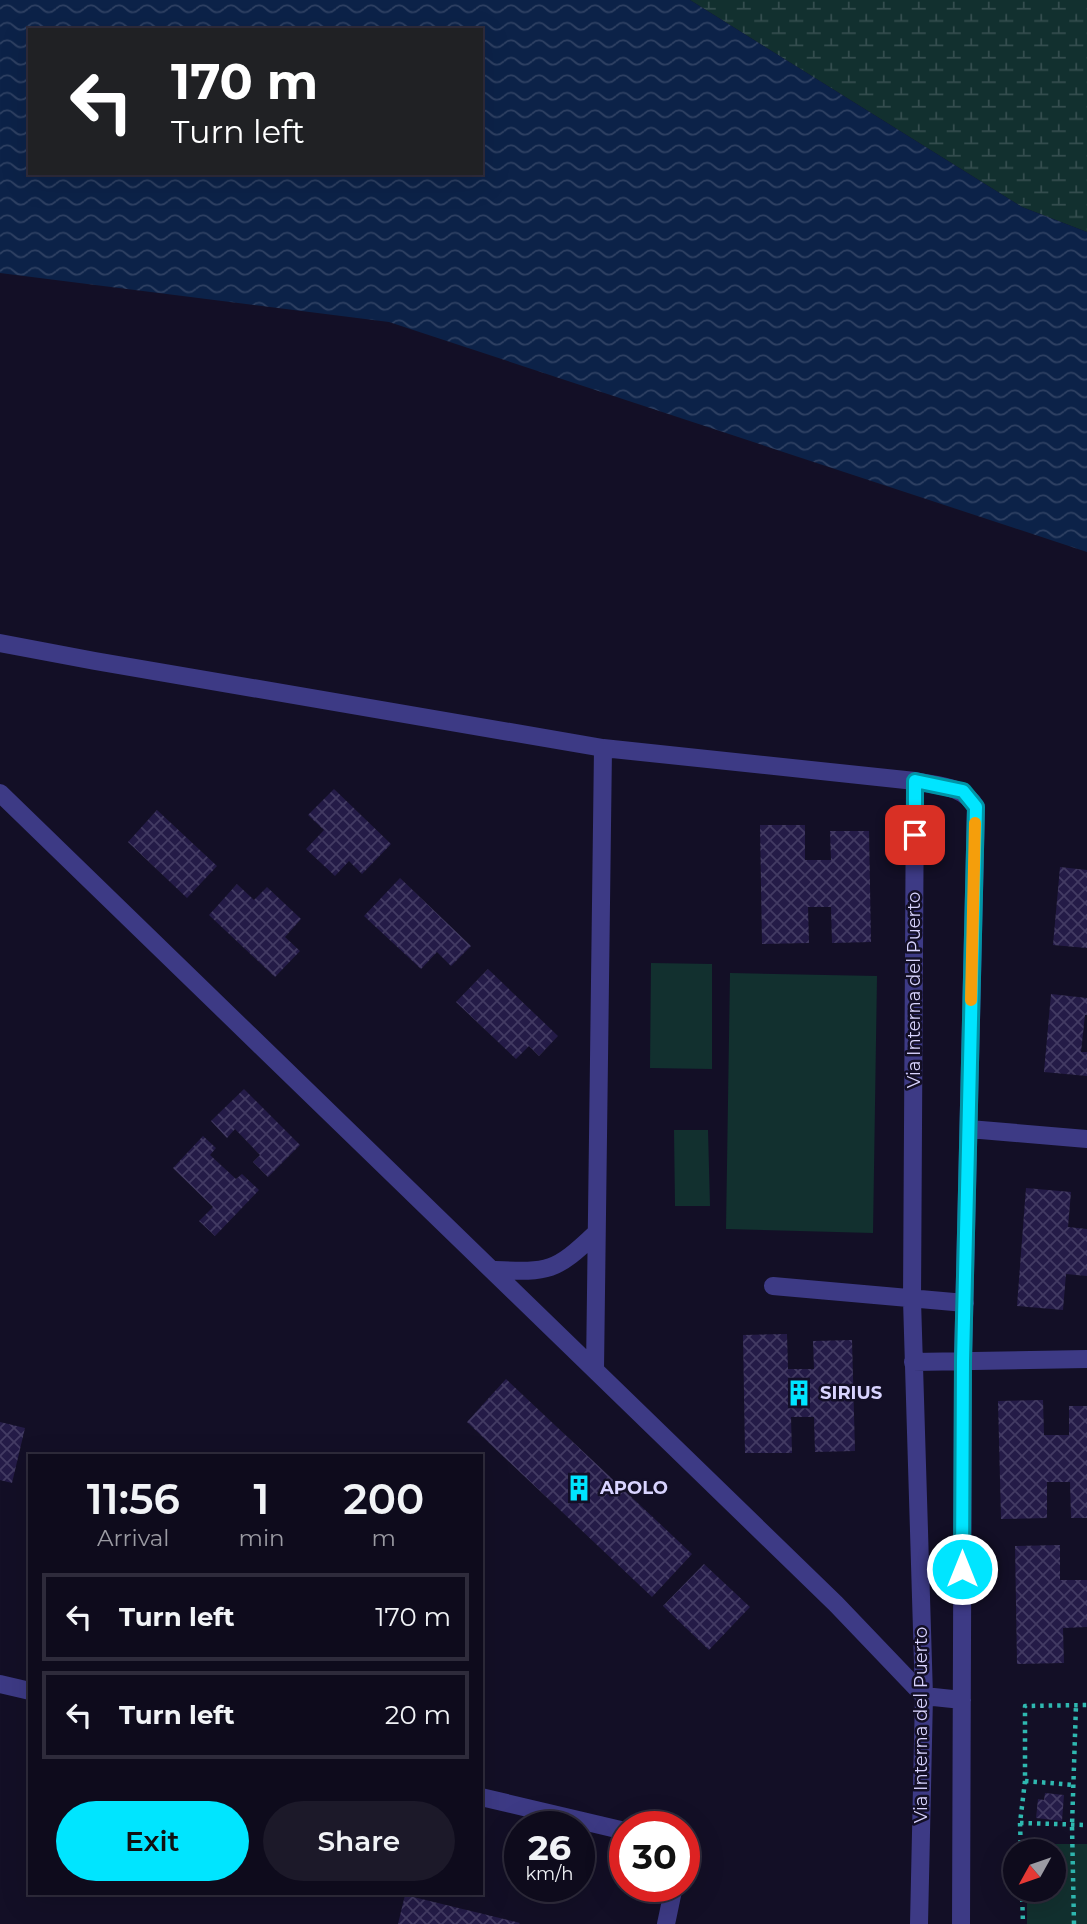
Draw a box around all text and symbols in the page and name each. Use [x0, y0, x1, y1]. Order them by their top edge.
text: 170 m [171, 52, 318, 111]
icon: left [56, 56, 147, 147]
text: Turn left [171, 112, 305, 151]
pin [885, 805, 945, 865]
icon: arrive [896, 816, 934, 854]
street label: Via Interna del Puerto [903, 892, 925, 1088]
building icon: SIRIUS [784, 1378, 814, 1408]
place label: SIRIUS [820, 1382, 882, 1404]
text: 11:56 [87, 1473, 180, 1525]
text: 1 [254, 1473, 270, 1525]
text: 200 [343, 1473, 424, 1525]
building icon: APOLO [564, 1473, 594, 1503]
place label: APOLO [599, 1477, 668, 1499]
text: Arrival [97, 1524, 170, 1552]
text: min [239, 1524, 285, 1552]
text: m [372, 1524, 396, 1552]
position arrow [925, 1532, 999, 1606]
icon: left [60, 1598, 98, 1636]
text: Turn left [119, 1601, 235, 1633]
text: 170 m [375, 1601, 451, 1633]
street label: Via Interna del Puerto [910, 1627, 932, 1823]
icon: left [60, 1696, 98, 1734]
text: Turn left [119, 1699, 235, 1731]
text: 20 m [385, 1699, 451, 1731]
button: Exit [56, 1801, 249, 1881]
button: Share [263, 1801, 455, 1881]
speed limit sign: 30 [609, 1811, 700, 1902]
text: 26 [528, 1826, 571, 1869]
north arrow [1003, 1839, 1066, 1902]
map controls [1003, 1839, 1066, 1902]
text: km/h [525, 1863, 574, 1885]

